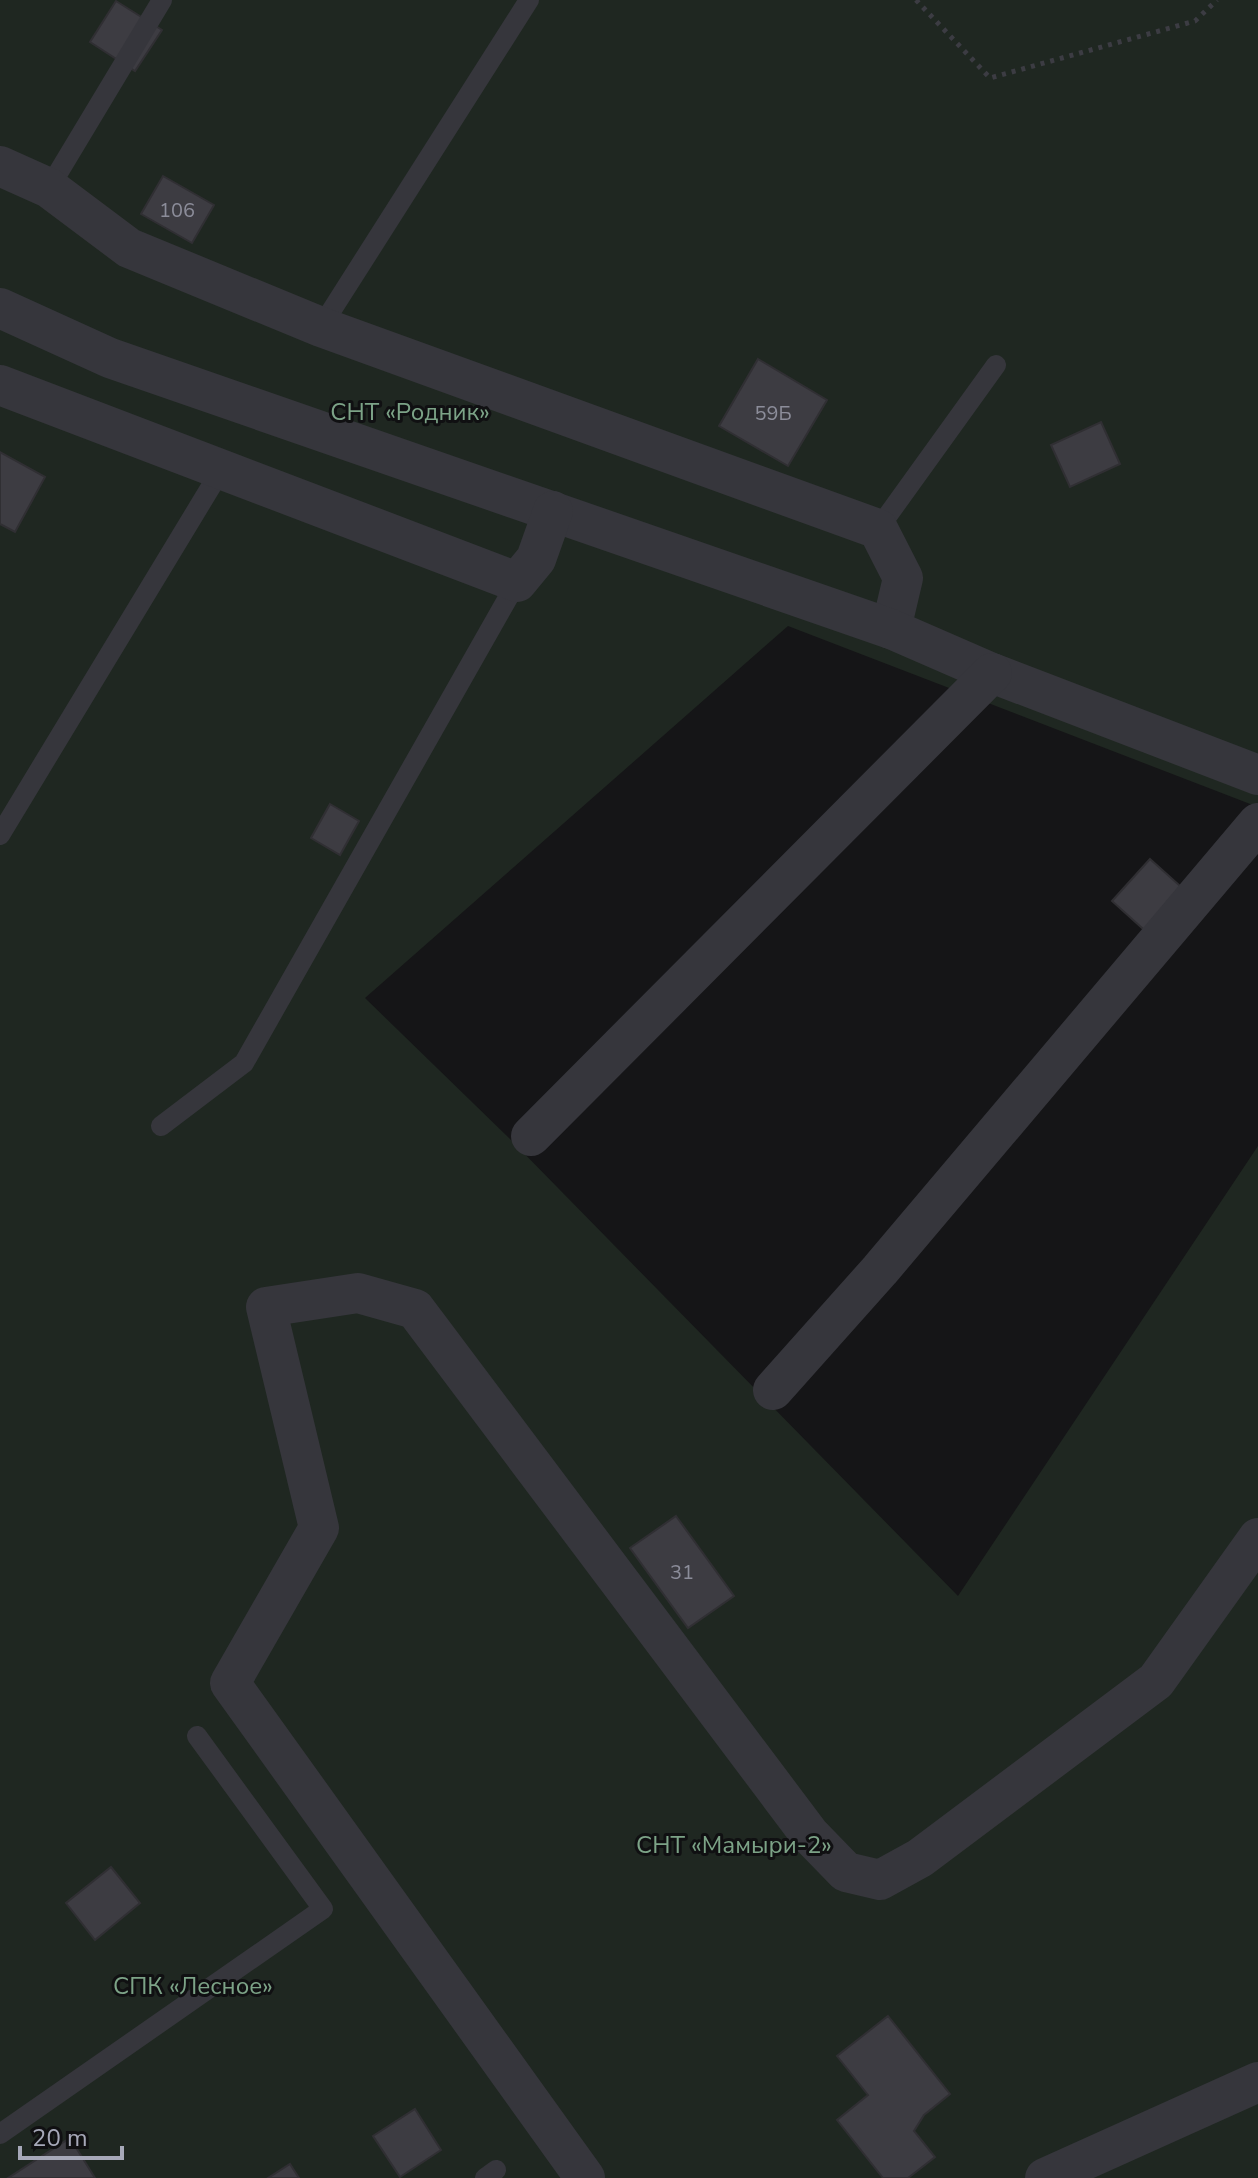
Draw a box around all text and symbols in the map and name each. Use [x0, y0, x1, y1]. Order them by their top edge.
house number: 106 [159, 197, 195, 224]
park label: СНТ «Родник» [330, 396, 490, 428]
house number: 59Б [754, 400, 792, 427]
house number: 31 [670, 1559, 694, 1586]
park label: СНТ «Мамыри-2» [636, 1829, 832, 1861]
park label: СПК «Лесное» [113, 1970, 273, 2002]
scale bar [20, 2110, 122, 2160]
text: 20 m [32, 2122, 88, 2154]

